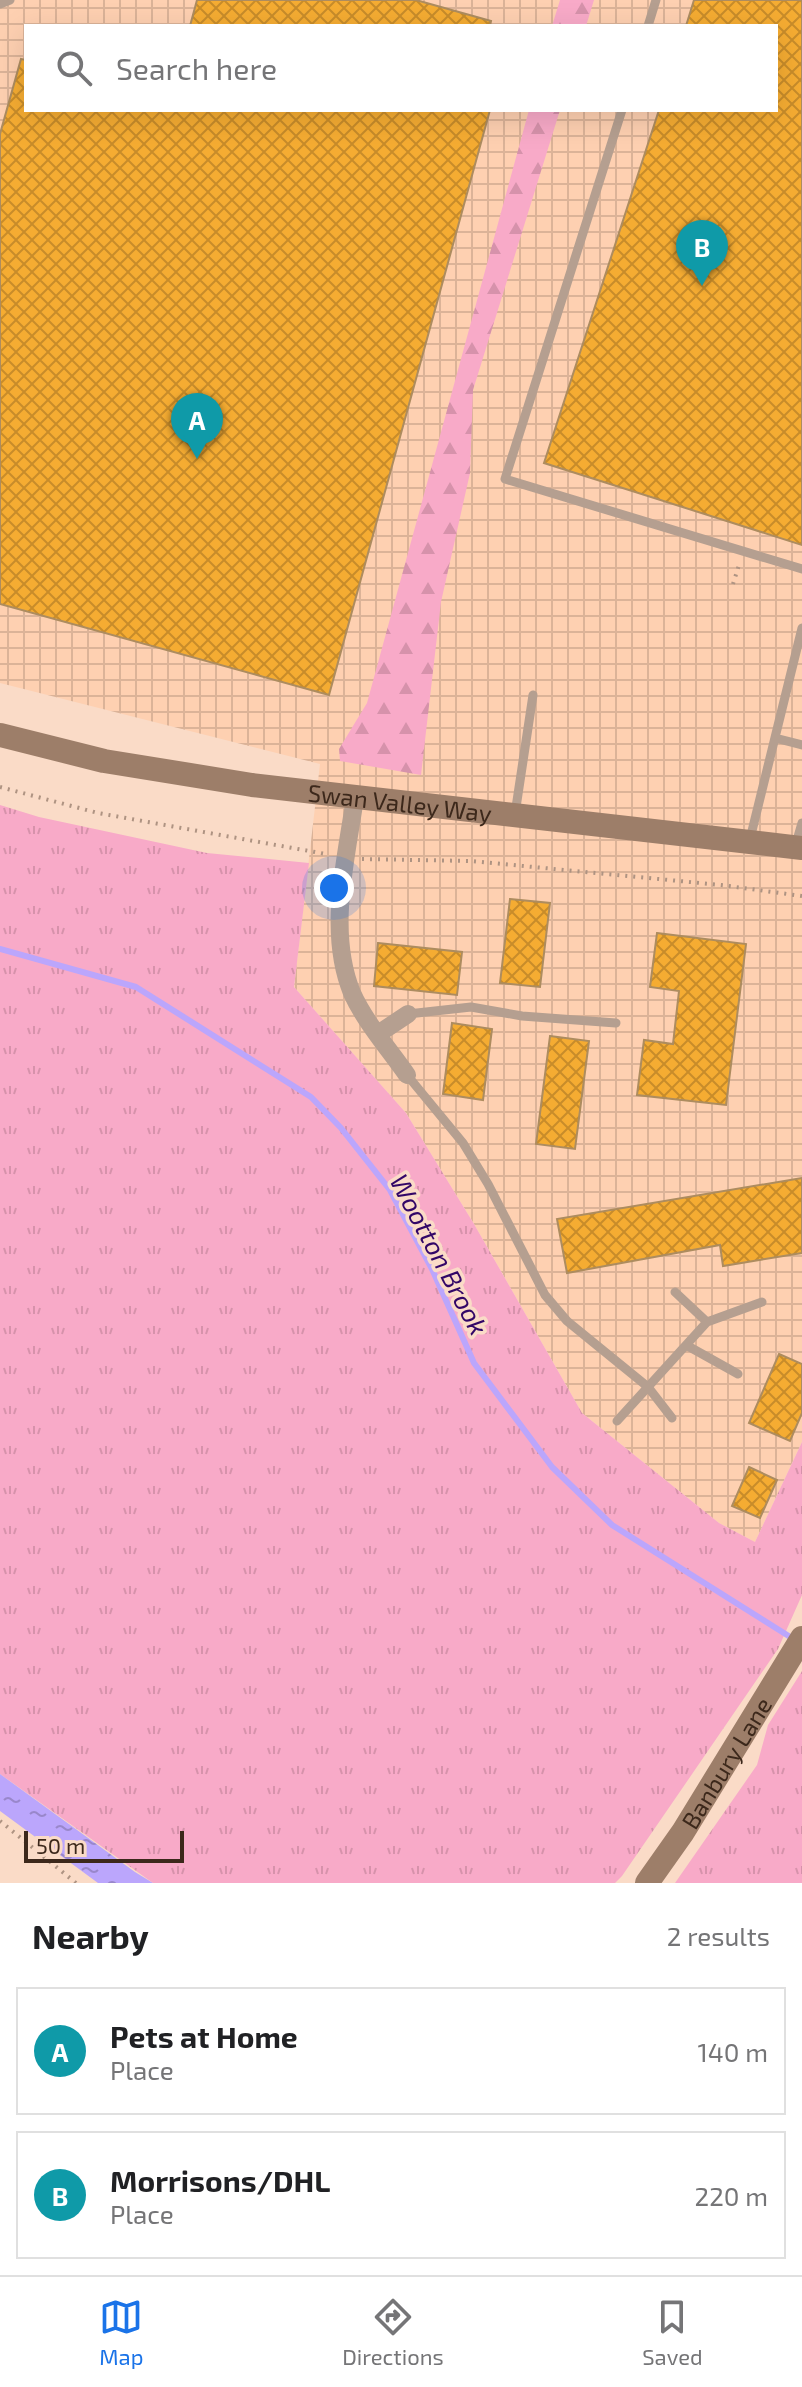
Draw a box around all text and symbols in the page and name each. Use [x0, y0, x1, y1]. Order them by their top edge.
search box [24, 24, 778, 112]
icon: search [52, 46, 96, 90]
text: Search here [116, 50, 277, 86]
pin: B [676, 220, 728, 286]
pin: A [171, 393, 223, 459]
street label: Swan Valley Way [306, 777, 494, 827]
your location [314, 868, 354, 908]
water label: Wootton Brook [385, 1168, 495, 1340]
street label: Banbury Lane [674, 1691, 777, 1834]
scale bar [24, 1827, 184, 1863]
text: 50 m [36, 1832, 85, 1858]
text: Nearby [32, 1915, 149, 1956]
text: 2 results [667, 1920, 770, 1951]
text: Pets at Home [110, 2018, 298, 2054]
text: A [52, 2036, 68, 2067]
text: 140 m [697, 2036, 768, 2067]
text: Place [110, 2054, 174, 2085]
text: Morrisons/DHL [110, 2162, 330, 2198]
text: B [52, 2180, 68, 2211]
text: 220 m [695, 2180, 768, 2211]
text: Place [110, 2198, 174, 2229]
tab: Map [99, 2295, 143, 2369]
tab: Directions [342, 2295, 444, 2369]
tab: Saved [642, 2295, 703, 2369]

